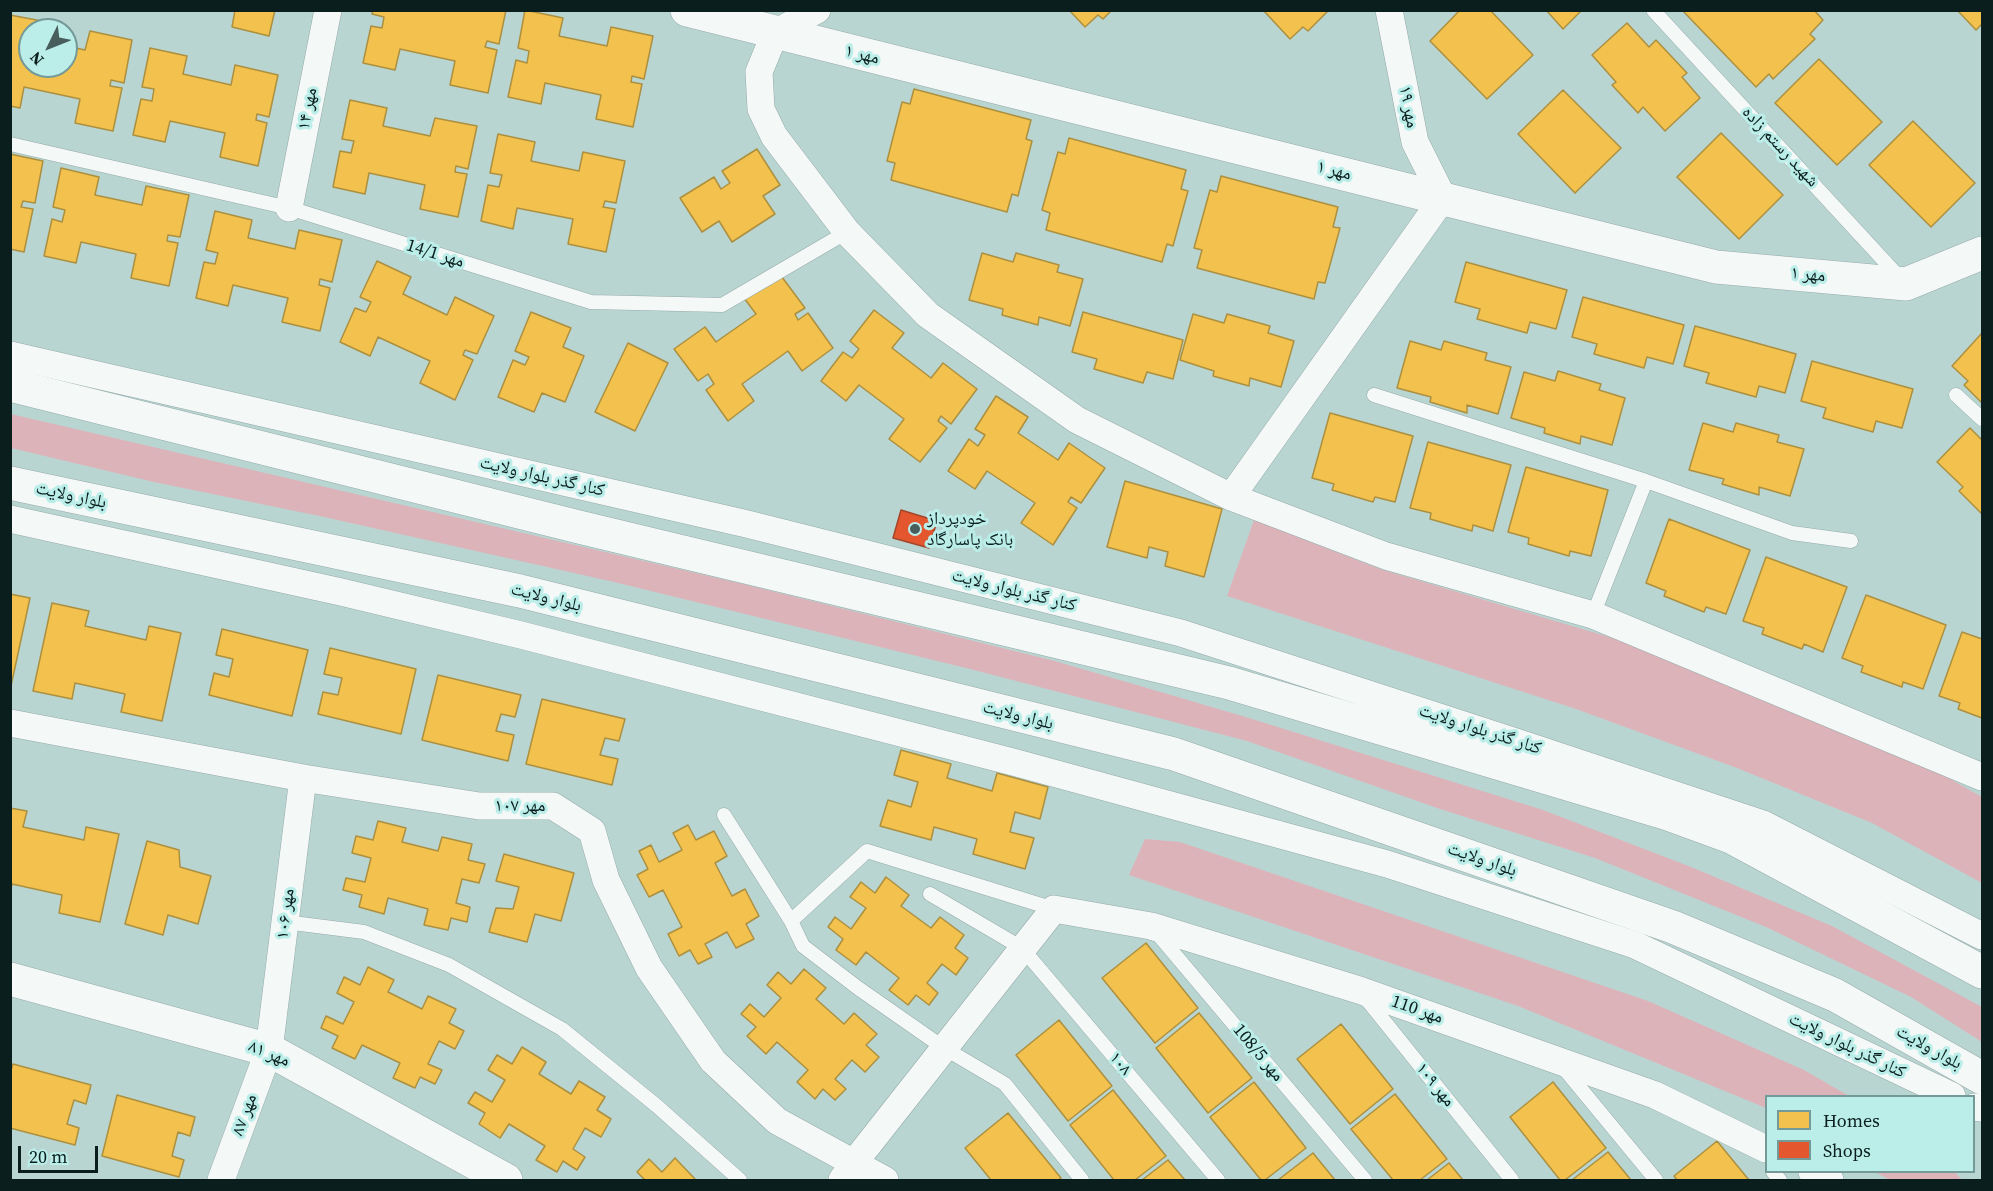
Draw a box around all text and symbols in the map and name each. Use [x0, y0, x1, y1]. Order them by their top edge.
north arrow [18, 18, 78, 78]
street label: مهر ۱ [843, 40, 881, 70]
text: N [24, 47, 48, 71]
street label: مهر ۱۹ [1393, 84, 1423, 130]
street label: مهر ۱۴ [293, 86, 323, 132]
street label: شهید رستم زاده [1737, 102, 1823, 192]
street label: مهر ۱ [1315, 156, 1353, 186]
street label: مهر 14/1 [403, 235, 467, 273]
street label: مهر ۱ [1790, 263, 1826, 287]
street label: کنار گذر بلوار ولایت [478, 452, 606, 502]
street label: بلوار ولایت [34, 478, 108, 514]
place label: خودپرداز بانک پاسارگاد [927, 508, 1013, 550]
marker: خودپرداز بانک پاسارگاد [908, 522, 922, 536]
street label: کنار گذر بلوار ولایت [950, 565, 1078, 617]
street label: بلوار ولایت [509, 579, 583, 617]
street label: بلوار ولایت [981, 697, 1055, 735]
street label: کنار گذر بلوار ولایت [1416, 700, 1544, 760]
street label: مهر ۱۰۷ [495, 795, 545, 817]
street label: بلوار ولایت [1445, 838, 1519, 882]
street label: مهر ۱۰۶ [272, 887, 300, 941]
street label: مهر 110 [1388, 991, 1446, 1029]
street label: کنار گذر بلوار ولایت [1785, 1008, 1909, 1084]
street label: مهر 108/5 [1228, 1020, 1288, 1086]
street label: بلوار ولایت [1892, 1021, 1966, 1075]
street label: مهر ۸۱ [245, 1036, 293, 1072]
street label: ۱۰۸ [1104, 1048, 1136, 1080]
street label: مهر ۱۰۹ [1411, 1058, 1459, 1112]
street label: مهر ۸۷ [228, 1091, 262, 1139]
legend [1765, 1095, 1975, 1173]
text: Homes [1823, 1108, 1880, 1133]
scale bar [21, 1134, 100, 1172]
text: Shops [1823, 1138, 1871, 1163]
text: 20 m [29, 1144, 67, 1169]

